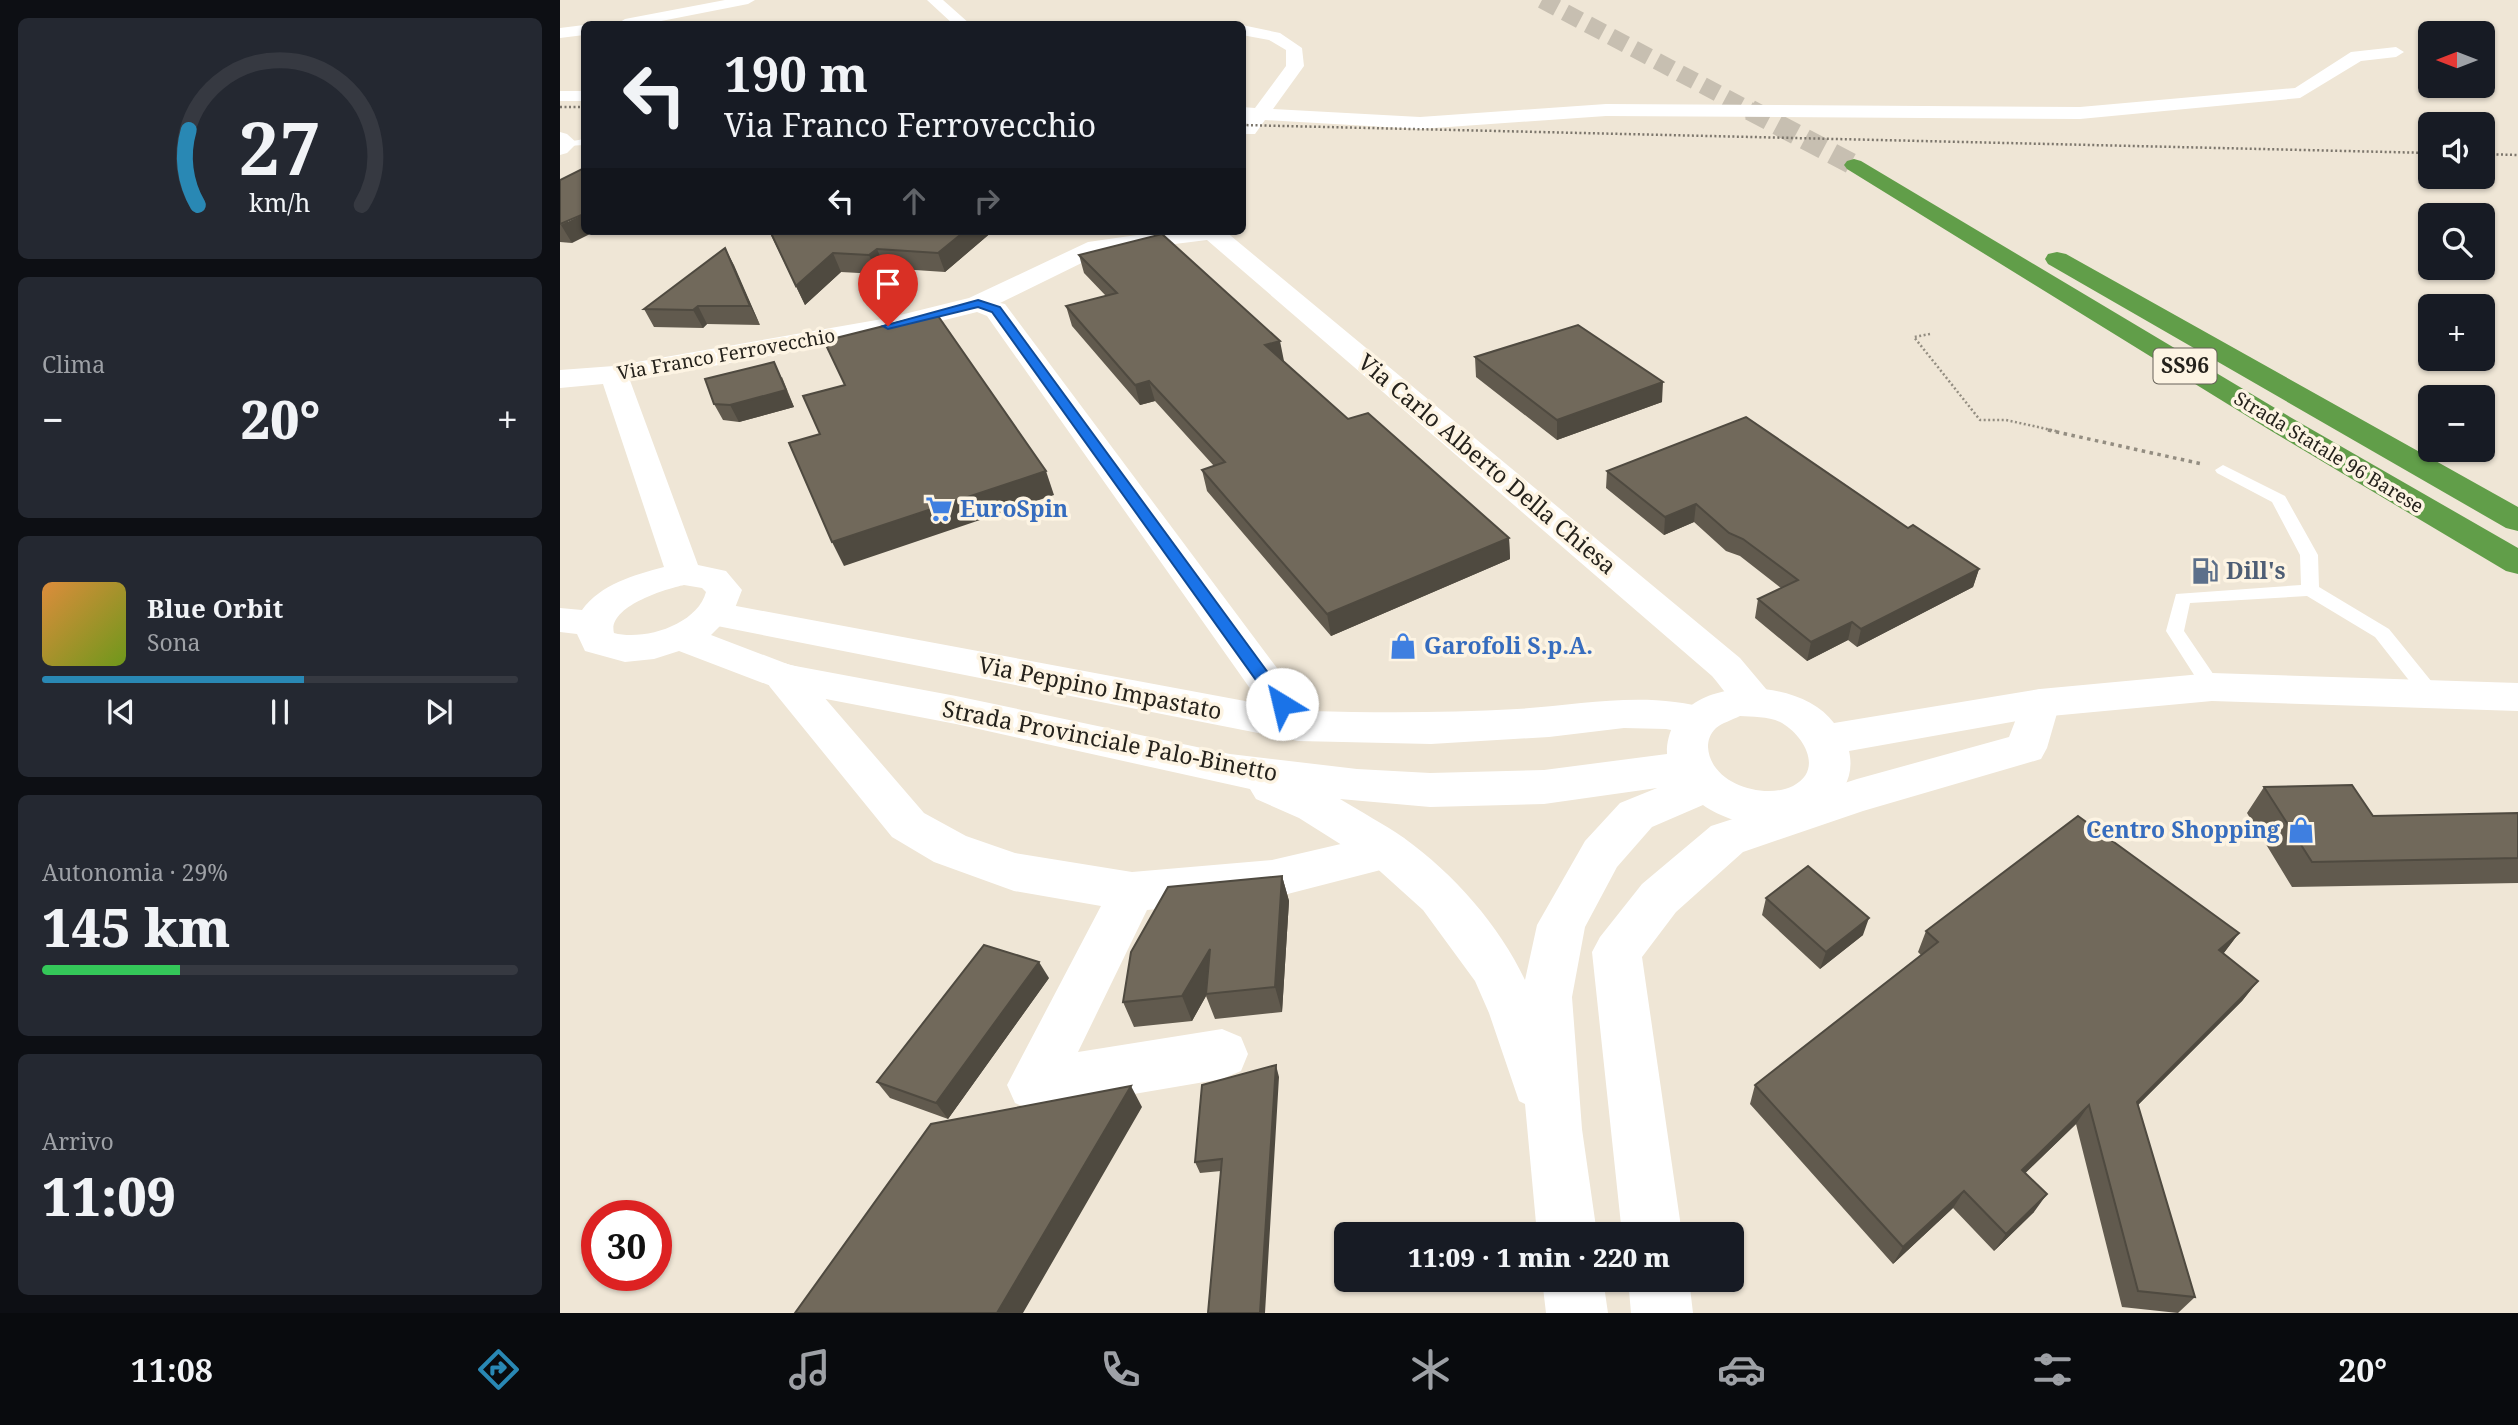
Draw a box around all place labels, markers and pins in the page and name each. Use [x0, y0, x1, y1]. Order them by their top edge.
pin [858, 254, 918, 326]
place label: EuroSpin [960, 492, 1068, 524]
supermarket icon: EuroSpin [924, 494, 954, 524]
place label: Dill's [2226, 554, 2286, 586]
fuel station icon: Dill's [2190, 556, 2220, 586]
place label: Garofoli S.p.A. [1424, 629, 1593, 661]
shop icon: Garofoli S.p.A. [1388, 631, 1418, 661]
place label: Centro Shopping [2086, 813, 2280, 845]
shop icon: Centro Shopping [2286, 815, 2316, 845]

